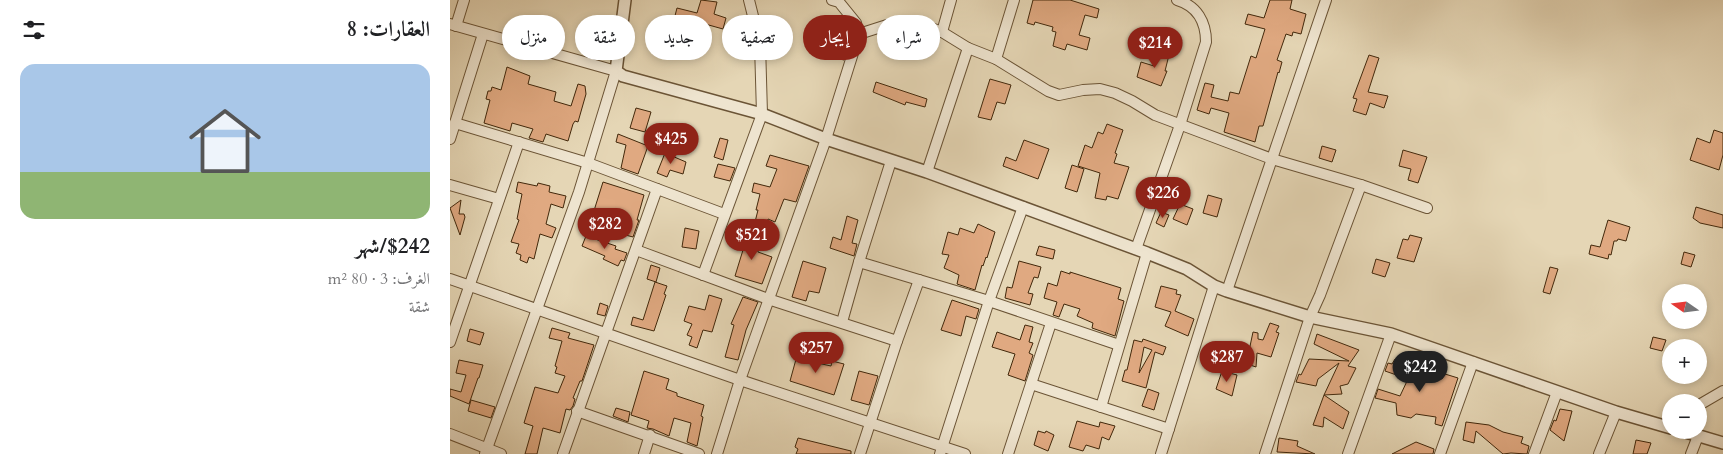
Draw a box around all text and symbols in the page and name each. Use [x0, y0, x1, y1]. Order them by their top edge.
text: العقارات: 8 [346, 15, 430, 44]
chip: منزل [502, 15, 565, 60]
chip: شقة [575, 15, 635, 60]
chip: جديد [645, 15, 712, 60]
chip: تصفية [722, 15, 793, 60]
chip: إيجار [803, 15, 867, 60]
chip: شراء [877, 15, 940, 60]
icon: filters [20, 16, 48, 44]
pin: $214 [1125, 27, 1185, 69]
text: $214 [1139, 32, 1171, 54]
icon: home [180, 96, 270, 186]
pin: $425 [641, 122, 701, 165]
text: $425 [655, 128, 687, 150]
pin: $226 [1133, 176, 1193, 219]
text: $226 [1147, 182, 1179, 204]
pin: $282 [575, 208, 635, 250]
text: $282 [589, 213, 621, 235]
pin: $521 [722, 218, 782, 261]
text: $521 [736, 224, 768, 246]
text: $242/شهر [355, 232, 430, 261]
text: الغرف: 3 · 80 m² [328, 268, 430, 290]
north arrow [1662, 284, 1708, 329]
map controls [1662, 284, 1707, 439]
text: شقة [409, 296, 430, 318]
pin: $257 [786, 332, 846, 374]
text: $257 [800, 337, 832, 359]
button: + [1662, 339, 1707, 384]
pin: $287 [1197, 340, 1257, 383]
text: $287 [1211, 346, 1243, 368]
pin: $242 [1390, 350, 1450, 393]
text: $242 [1404, 356, 1436, 378]
button: − [1662, 394, 1707, 439]

